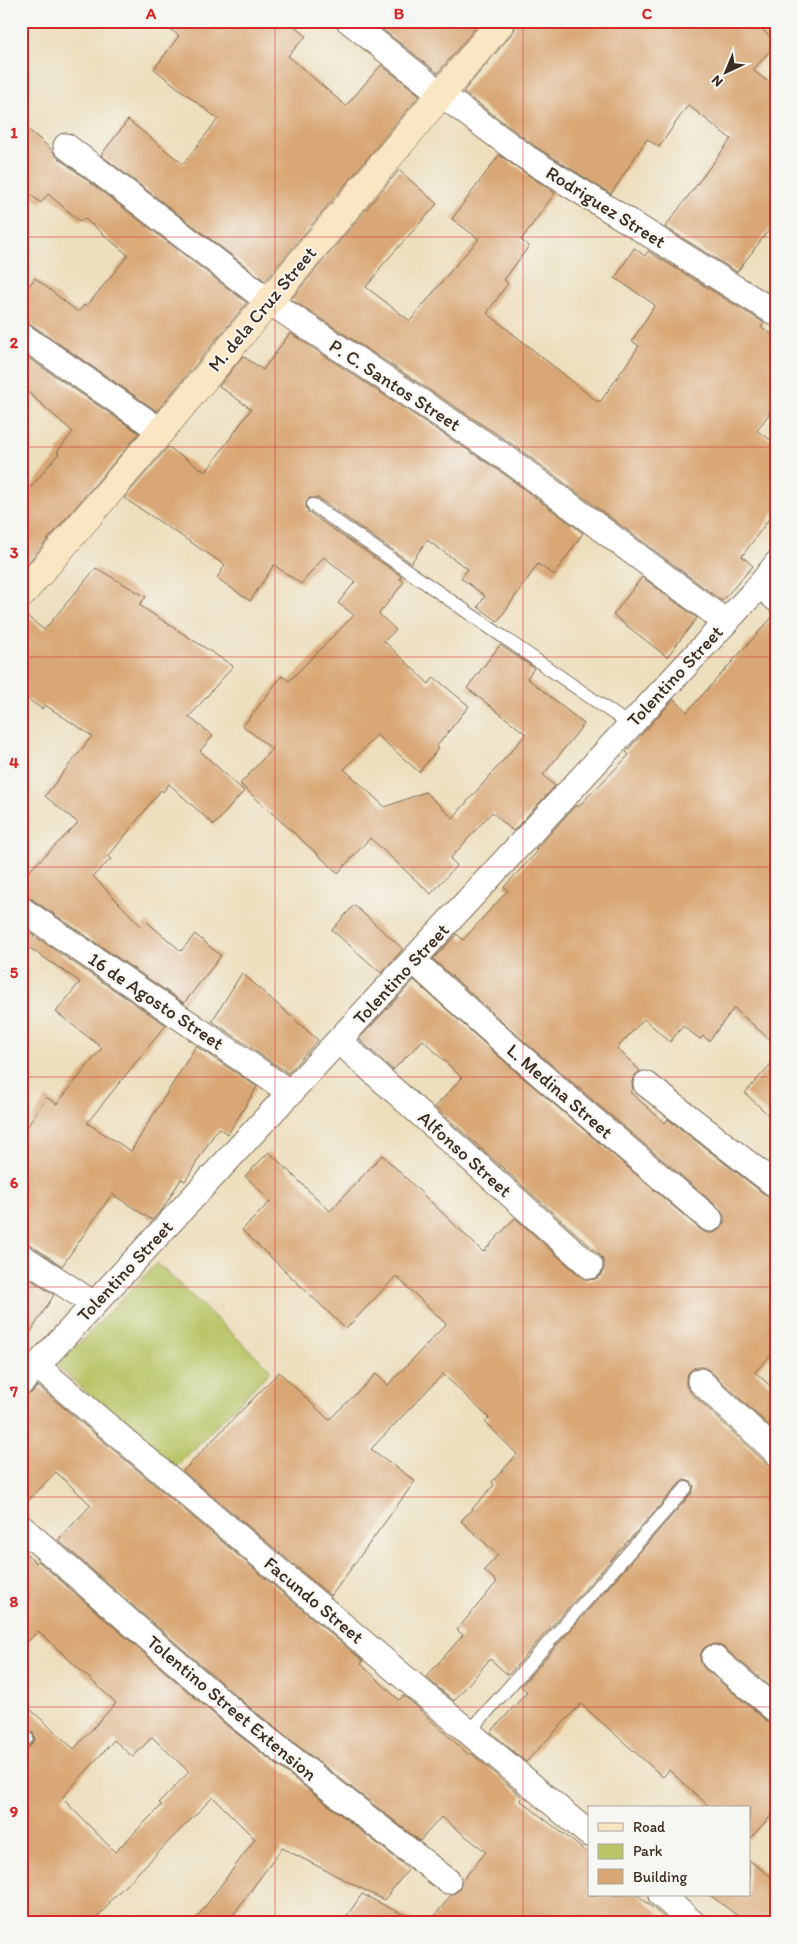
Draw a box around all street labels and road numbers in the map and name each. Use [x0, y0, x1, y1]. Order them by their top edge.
street label: Rodriguez Street [542, 161, 670, 253]
street label: M. dela Cruz Street [203, 242, 321, 376]
street label: P. C. Santos Street [325, 334, 465, 436]
street label: Tolentino Street [622, 621, 728, 731]
street label: Tolentino Street [348, 919, 454, 1029]
street label: 16 de Agosto Street [84, 947, 228, 1055]
street label: L. Medina Street [502, 1039, 618, 1143]
street label: Alfonso Street [413, 1106, 517, 1202]
street label: Tolentino Street [72, 1216, 178, 1326]
street label: Facundo Street [260, 1552, 368, 1648]
street label: Tolentino Street Extension [142, 1630, 322, 1786]

